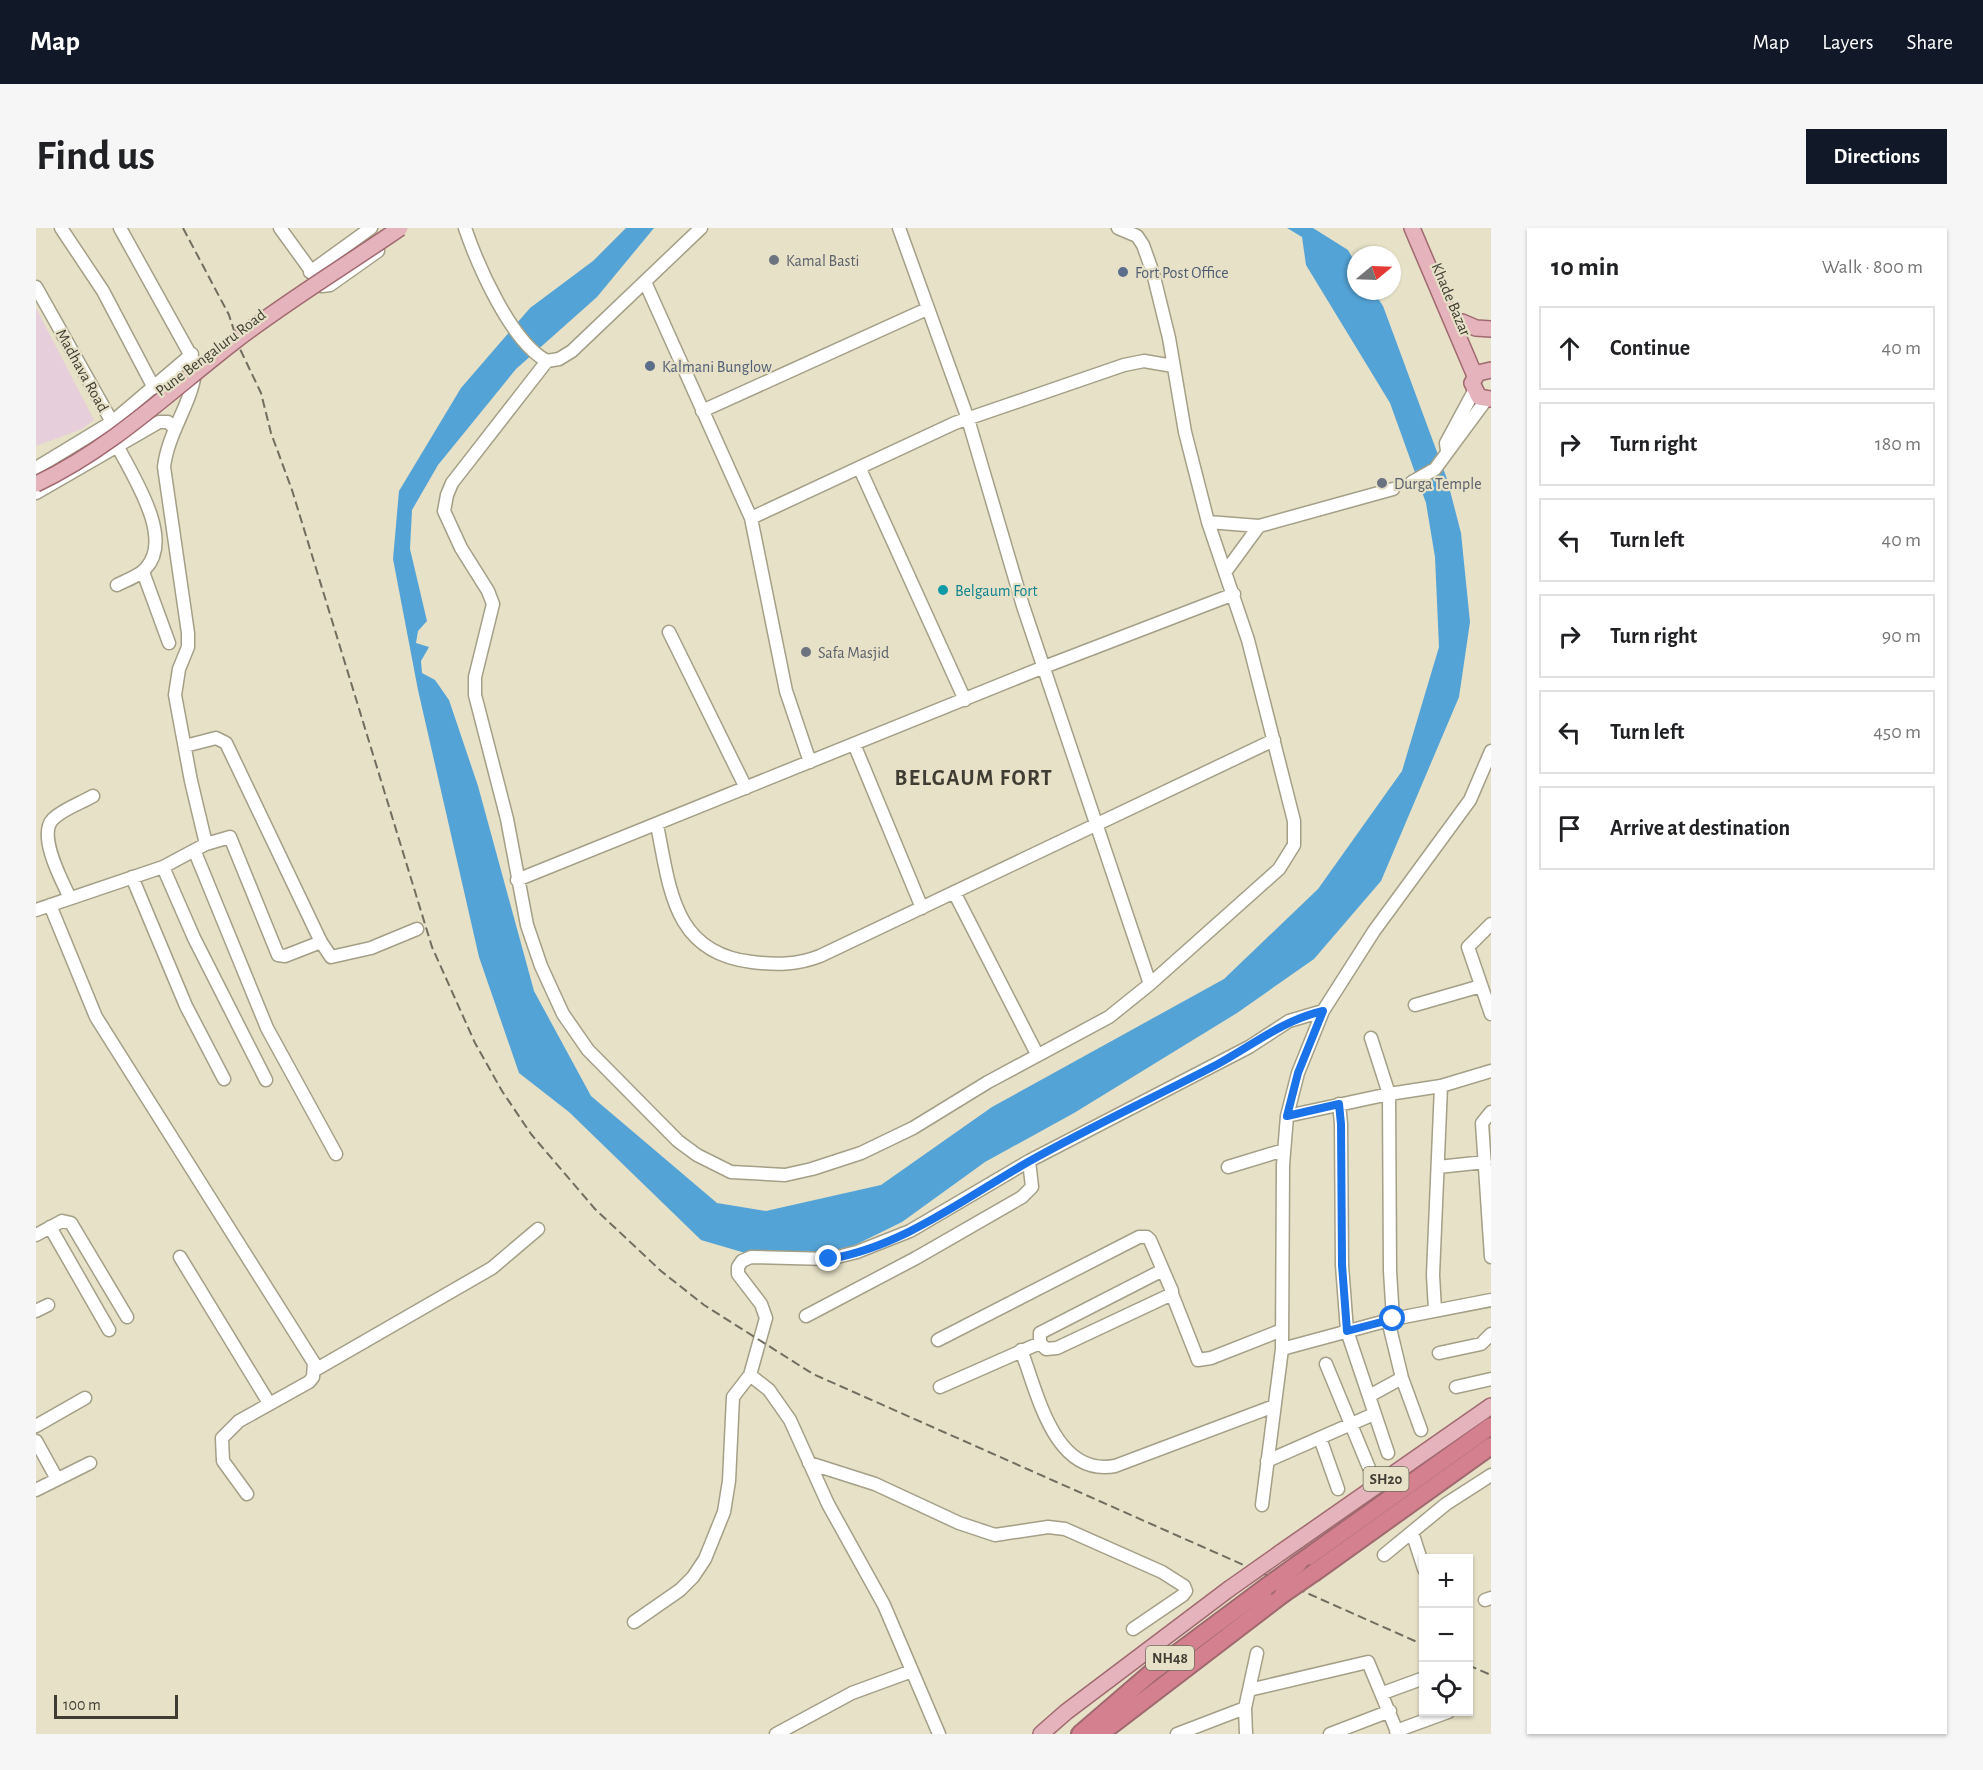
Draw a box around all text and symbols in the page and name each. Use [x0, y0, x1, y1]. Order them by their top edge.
text: Map [30, 28, 80, 56]
text: Map [1753, 32, 1789, 53]
text: Layers [1822, 32, 1873, 53]
text: Share [1906, 32, 1953, 53]
button: Directions [1806, 129, 1947, 184]
text: Find us [36, 135, 155, 177]
north arrow [1347, 246, 1401, 300]
marker: Kamal Basti [767, 253, 781, 267]
place label: Kamal Basti [786, 253, 860, 269]
text: 10 min [1551, 254, 1619, 280]
text: Walk · 800 m [1822, 257, 1923, 277]
street label: Khade Bazar [1429, 260, 1474, 339]
marker: Fort Post Office [1116, 265, 1130, 279]
place label: Fort Post Office [1135, 265, 1229, 281]
street label: Pune Bengaluru Road [153, 306, 269, 399]
street label: Madhava Road [53, 326, 111, 415]
icon: ahead [1553, 332, 1586, 365]
text: Continue [1610, 337, 1690, 359]
text: 40 m [1882, 338, 1921, 358]
marker: Kalmani Bunglow [643, 359, 657, 373]
place label: Kalmani Bunglow [662, 359, 772, 375]
icon: right [1553, 428, 1586, 461]
text: Turn right [1610, 433, 1697, 455]
text: 180 m [1875, 434, 1921, 454]
marker: Durga Temple [1375, 476, 1389, 490]
place label: Durga Temple [1394, 476, 1482, 492]
icon: left [1553, 524, 1586, 557]
text: Turn left [1610, 529, 1684, 551]
text: 40 m [1882, 530, 1921, 550]
marker: Belgaum Fort [936, 583, 950, 597]
place label: Belgaum Fort [955, 583, 1038, 599]
icon: right [1553, 620, 1586, 653]
text: Turn right [1610, 625, 1697, 647]
text: 90 m [1882, 626, 1921, 646]
marker: Safa Masjid [799, 645, 813, 659]
place label: Safa Masjid [818, 645, 889, 662]
icon: left [1553, 716, 1586, 749]
text: Turn left [1610, 721, 1684, 743]
text: 450 m [1873, 722, 1921, 742]
district label: BELGAUM FORT [895, 767, 1053, 789]
icon: arrive [1553, 812, 1586, 845]
text: Arrive at destination [1610, 817, 1790, 839]
route end [815, 1245, 841, 1271]
route start [1379, 1305, 1405, 1331]
road number: SH20 [1364, 1467, 1408, 1491]
map controls [1419, 1554, 1473, 1716]
button: + [1419, 1554, 1473, 1608]
button: − [1419, 1608, 1473, 1662]
road number: NH48 [1146, 1646, 1194, 1670]
button: locate [1419, 1662, 1473, 1716]
scale bar [54, 1692, 178, 1720]
text: 100 m [63, 1697, 101, 1713]

